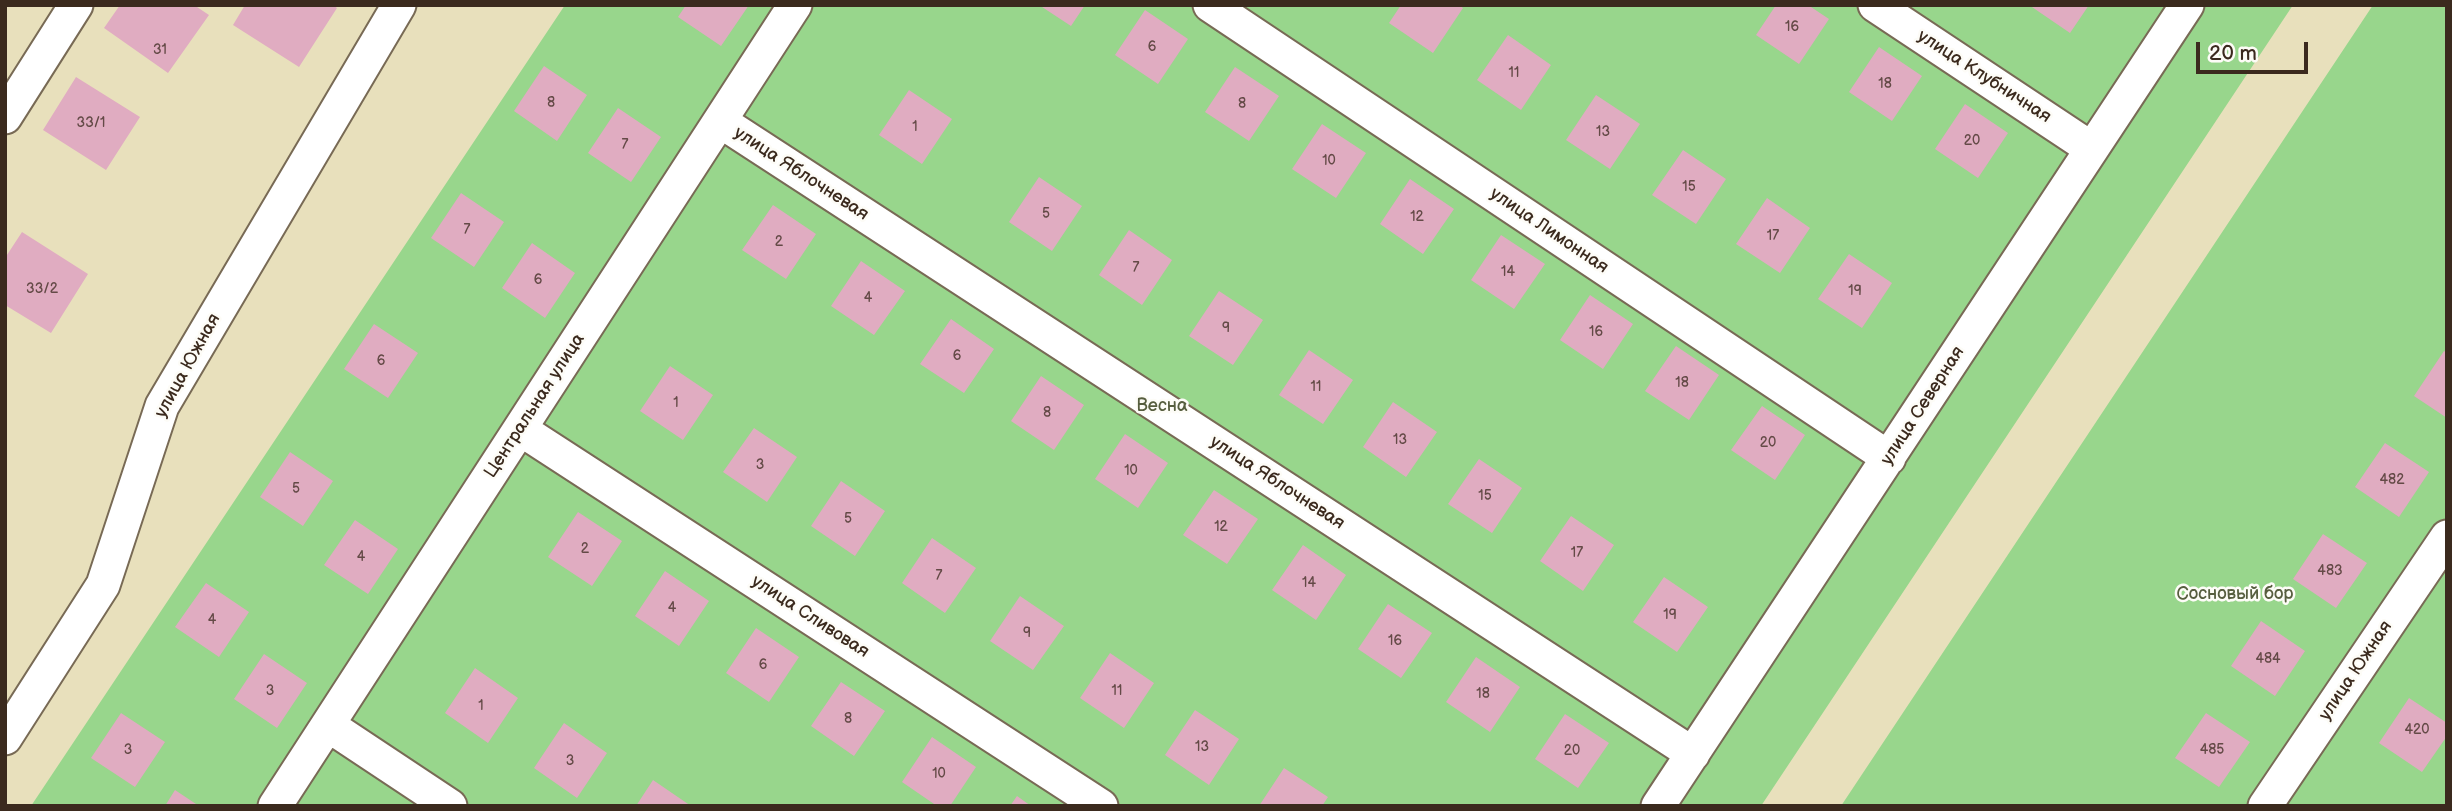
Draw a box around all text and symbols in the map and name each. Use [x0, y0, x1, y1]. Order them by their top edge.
house number: 16 [1785, 19, 1799, 35]
street label: улица Клубничная [1913, 26, 2055, 128]
scale bar [2200, 28, 2312, 72]
house number: 6 [1148, 39, 1156, 55]
text: 20 m [2209, 41, 2257, 66]
house number: 31 [153, 42, 167, 58]
house number: 11 [1509, 65, 1519, 81]
house number: 18 [1878, 76, 1892, 92]
house number: 8 [547, 95, 555, 111]
house number: 8 [1238, 96, 1246, 112]
house number: 33/1 [77, 115, 105, 131]
house number: 1 [912, 119, 918, 135]
street label: улица Яблочневая [730, 122, 872, 226]
house number: 13 [1596, 124, 1610, 140]
house number: 20 [1964, 133, 1980, 149]
house number: 7 [622, 137, 628, 153]
house number: 10 [1322, 153, 1336, 169]
house number: 15 [1682, 179, 1696, 195]
street label: улица Лимонная [1486, 183, 1612, 279]
house number: 5 [1042, 206, 1050, 222]
house number: 12 [1410, 209, 1424, 225]
house number: 7 [464, 222, 470, 238]
house number: 17 [1767, 228, 1779, 244]
house number: 2 [775, 234, 783, 250]
house number: 7 [1133, 260, 1139, 276]
house number: 14 [1501, 264, 1515, 280]
house number: 6 [534, 272, 542, 288]
house number: 33/2 [26, 281, 58, 297]
house number: 19 [1848, 283, 1862, 299]
house number: 4 [864, 290, 872, 306]
street label: улица Южная [151, 310, 225, 422]
house number: 9 [1222, 320, 1230, 336]
house number: 16 [1589, 324, 1603, 340]
street label: Центральная улица [480, 330, 590, 482]
street label: улица Северная [1877, 343, 1969, 469]
house number: 6 [953, 348, 961, 364]
house number: 6 [377, 353, 385, 369]
house number: 18 [1675, 375, 1689, 391]
house number: 11 [1311, 379, 1321, 395]
house number: 1 [673, 395, 679, 411]
park label: Весна [1136, 395, 1188, 417]
house number: 8 [1043, 405, 1051, 421]
street label: улица Яблочневая [1206, 431, 1348, 535]
house number: 13 [1393, 432, 1407, 448]
house number: 20 [1760, 435, 1776, 451]
house number: 3 [756, 457, 764, 473]
house number: 10 [1124, 463, 1138, 479]
house number: 482 [2380, 472, 2404, 488]
house number: 5 [292, 481, 300, 497]
house number: 15 [1478, 488, 1492, 504]
house number: 5 [844, 511, 852, 527]
house number: 12 [1214, 519, 1228, 535]
house number: 2 [581, 541, 589, 557]
house number: 17 [1571, 545, 1583, 561]
house number: 4 [357, 549, 365, 565]
house number: 483 [2317, 563, 2343, 579]
house number: 7 [936, 568, 942, 584]
street label: улица Сливовая [747, 571, 873, 663]
house number: 14 [1302, 575, 1316, 591]
park label: Сосновый бор [2177, 583, 2293, 605]
house number: 4 [668, 600, 676, 616]
house number: 19 [1663, 607, 1677, 623]
house number: 4 [208, 612, 216, 628]
street label: улица Южная [2315, 617, 2397, 725]
house number: 9 [1023, 625, 1031, 641]
house number: 16 [1388, 633, 1402, 649]
house number: 484 [2255, 651, 2281, 667]
house number: 6 [759, 657, 767, 673]
house number: 3 [266, 683, 274, 699]
house number: 11 [1112, 683, 1122, 699]
house number: 18 [1476, 686, 1490, 702]
house number: 1 [478, 698, 484, 714]
house number: 8 [844, 711, 852, 727]
house number: 420 [2404, 722, 2430, 738]
house number: 13 [1195, 739, 1209, 755]
house number: 3 [124, 742, 132, 758]
house number: 485 [2200, 742, 2224, 758]
house number: 20 [1564, 743, 1580, 759]
house number: 3 [566, 753, 574, 769]
house number: 10 [932, 766, 946, 782]

